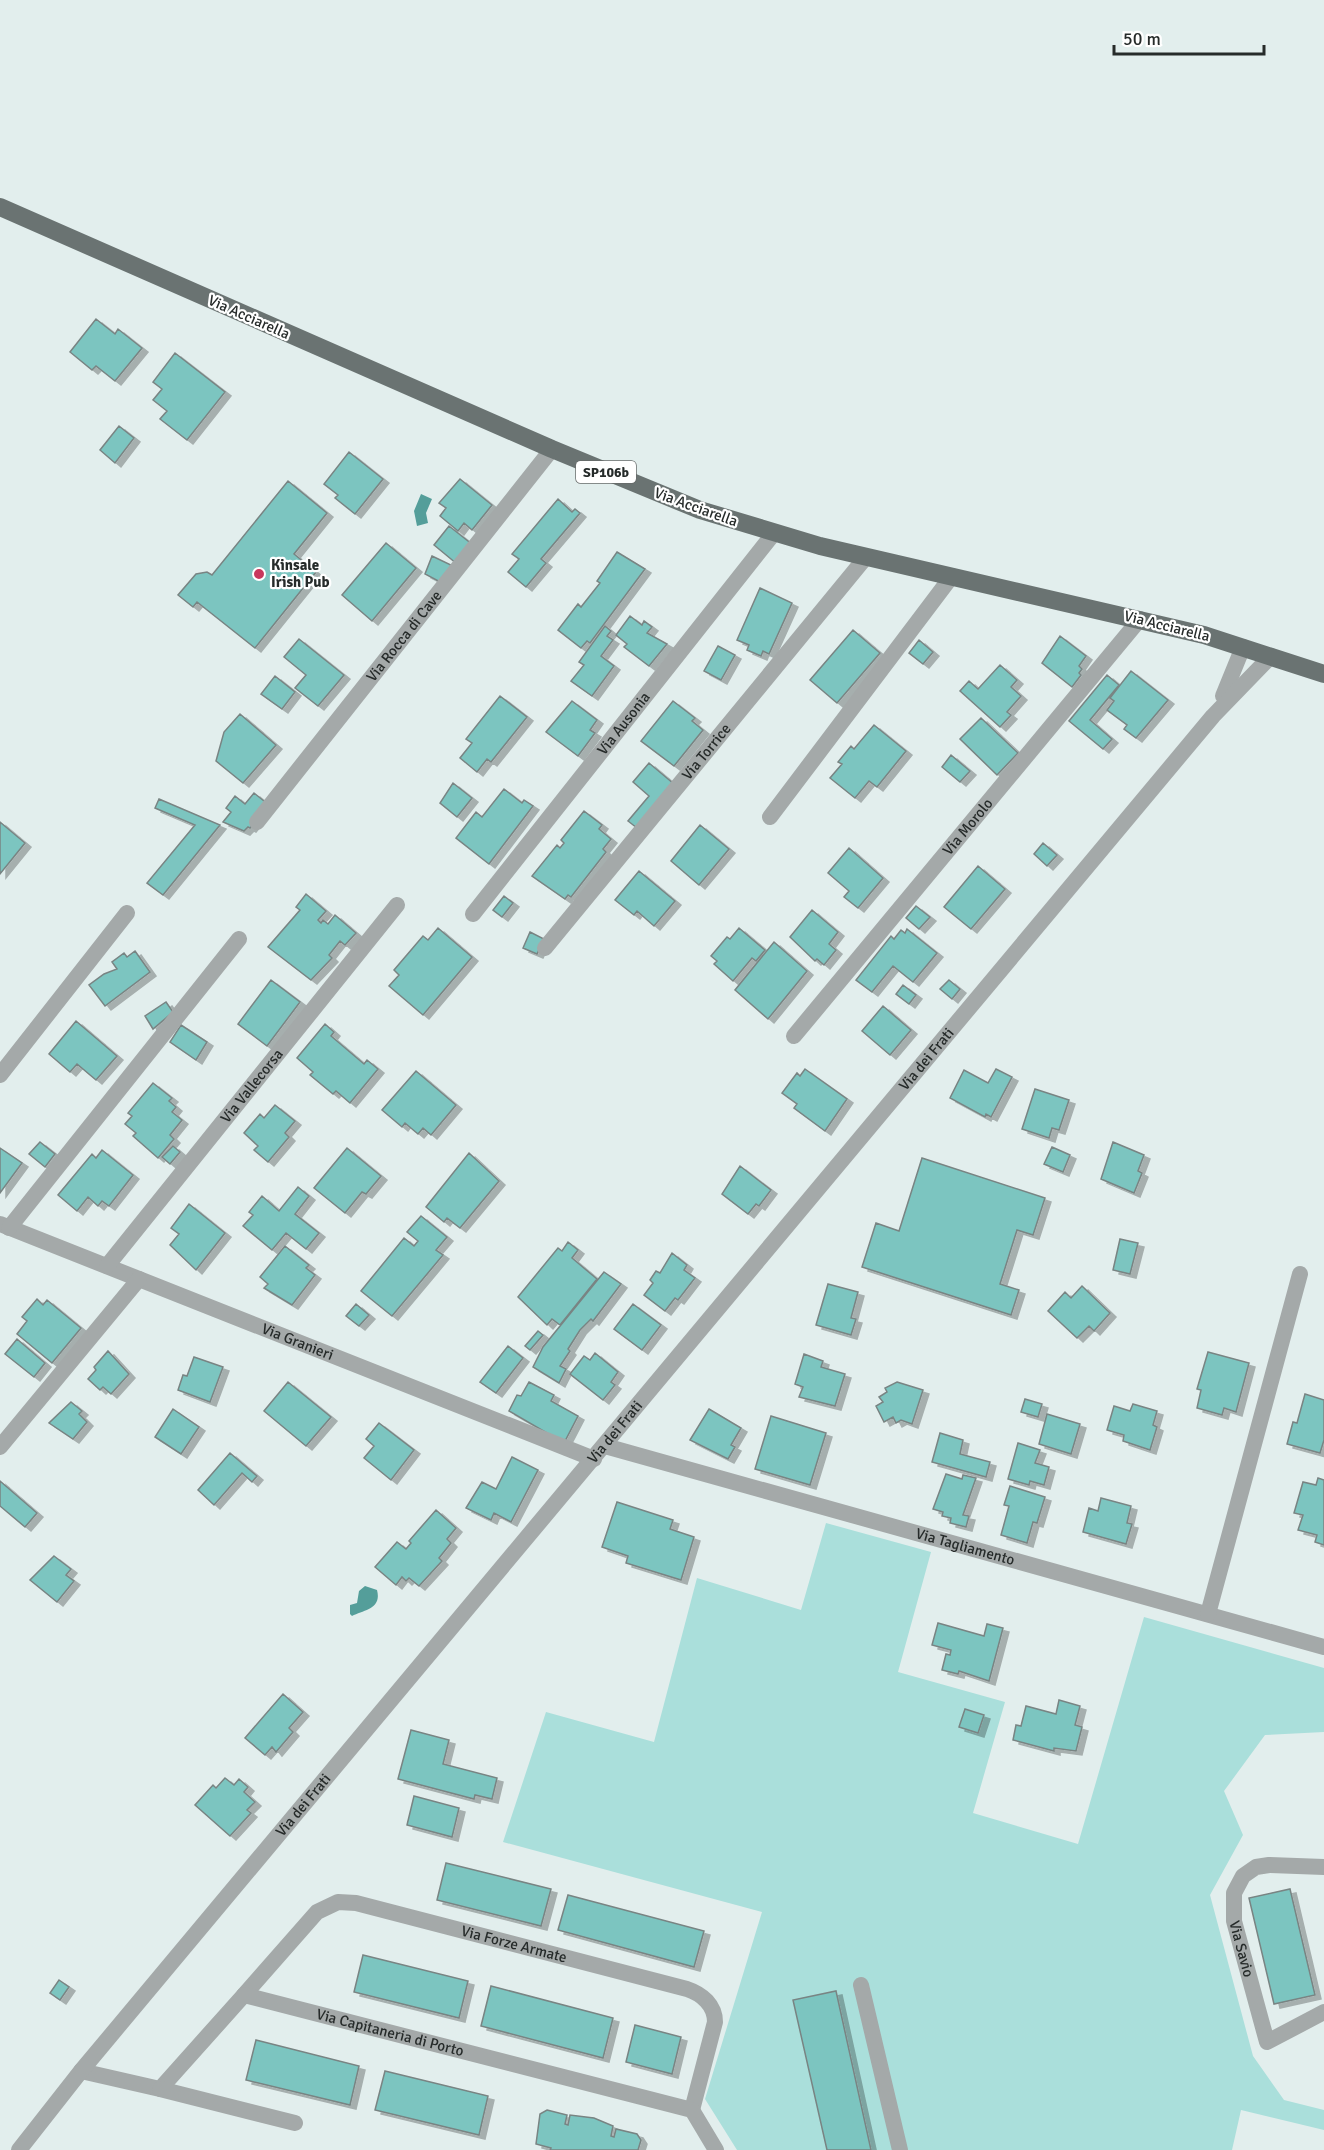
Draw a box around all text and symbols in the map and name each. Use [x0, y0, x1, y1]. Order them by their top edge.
scale bar [1114, 18, 1264, 56]
text: 50 m [1123, 28, 1161, 50]
street label: Via Acciarella [205, 291, 293, 343]
road number: SP106b [576, 461, 636, 483]
street label: Via Acciarella [652, 484, 740, 530]
place label: Kinsale Irish Pub [271, 556, 329, 591]
marker: Kinsale Irish Pub [252, 567, 266, 581]
street label: Via Rocca di Cave [363, 587, 446, 685]
street label: Via Acciarella [1122, 607, 1212, 645]
street label: Via Ausonia [593, 688, 654, 758]
street label: Via Torrice [678, 720, 735, 783]
street label: Via Morolo [939, 794, 997, 859]
street label: Via dei Frati [895, 1024, 958, 1094]
street label: Via Vallecorsa [217, 1045, 287, 1127]
street label: Via Granieri [259, 1319, 336, 1364]
street label: Via dei Frati [583, 1397, 646, 1467]
street label: Via Tagliamento [914, 1524, 1017, 1569]
street label: Via dei Frati [272, 1770, 335, 1840]
street label: Via Savio [1225, 1918, 1258, 1979]
street label: Via Forze Armate [459, 1922, 569, 1966]
street label: Via Capitaneria di Porto [315, 2005, 466, 2060]

